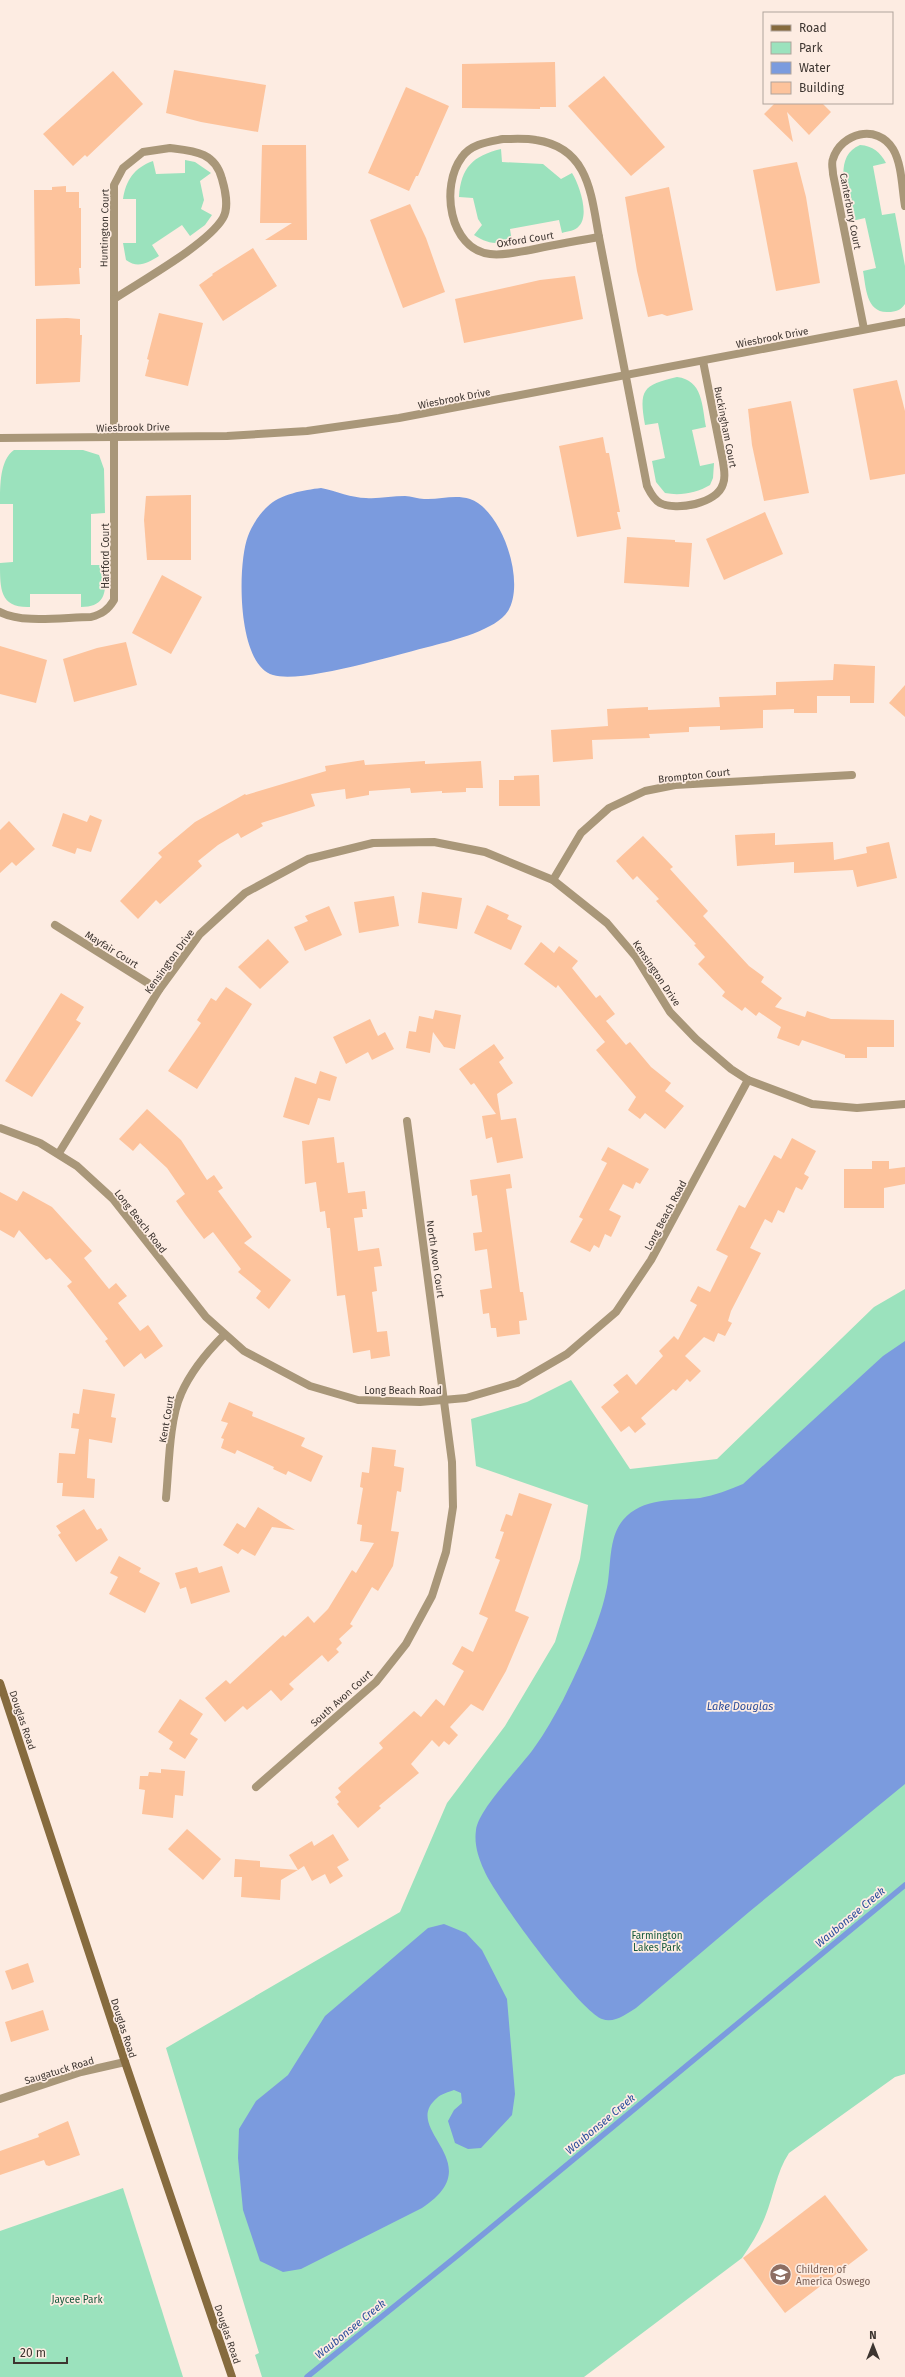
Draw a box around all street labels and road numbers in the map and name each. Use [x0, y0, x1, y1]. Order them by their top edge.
street label: Canterbury Court [837, 172, 863, 251]
street label: Huntington Court [98, 188, 112, 267]
street label: Oxford Court [496, 230, 555, 250]
street label: Wiesbrook Drive [735, 325, 809, 351]
street label: Buckingham Court [711, 385, 739, 469]
street label: Wiesbrook Drive [417, 386, 491, 412]
street label: Wiesbrook Drive [96, 421, 170, 435]
street label: Hartford Court [100, 523, 112, 589]
street label: Brompton Court [658, 766, 731, 786]
street label: Kensington Drive [142, 927, 197, 996]
street label: Mayfair Court [83, 929, 141, 971]
street label: Kensington Drive [630, 938, 683, 1009]
street label: Long Beach Road [642, 1178, 689, 1253]
street label: Long Beach Road [112, 1187, 169, 1256]
street label: North Avon Court [424, 1220, 446, 1299]
street label: Long Beach Road [364, 1385, 442, 1397]
street label: Kent Court [157, 1394, 177, 1444]
street label: South Avon Court [308, 1668, 375, 1730]
street label: Douglas Road [6, 1689, 38, 1752]
street label: Douglas Road [108, 1997, 138, 2060]
street label: Saugatuck Road [23, 2055, 96, 2087]
street label: Douglas Road [211, 2303, 243, 2366]

